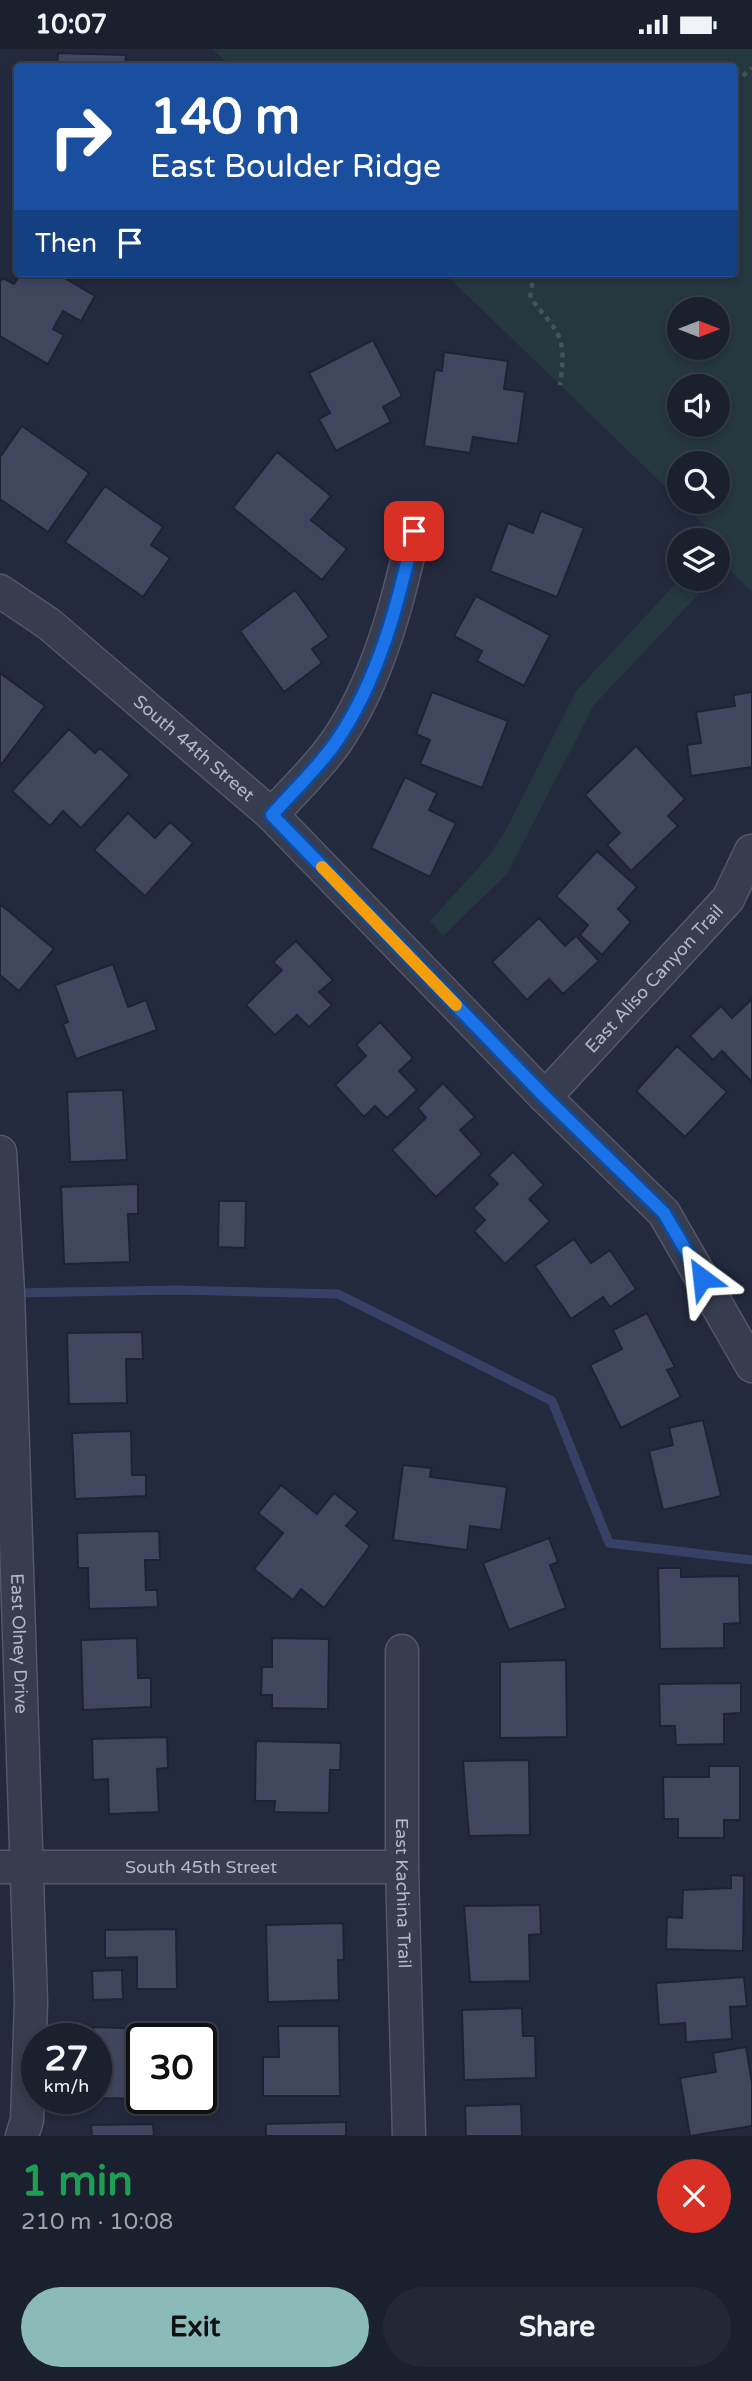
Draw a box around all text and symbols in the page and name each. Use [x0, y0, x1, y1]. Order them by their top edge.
text: 10:07 [35, 9, 107, 40]
text: 140 m [150, 88, 300, 147]
icon: right [35, 91, 126, 182]
text: East Boulder Ridge [150, 148, 441, 186]
icon: arrive [111, 224, 149, 262]
text: Then [35, 228, 97, 259]
north arrow [667, 297, 730, 361]
map controls [667, 297, 730, 591]
button: sound [667, 374, 730, 437]
button: search [667, 451, 730, 514]
pin [384, 501, 444, 561]
icon: arrive [395, 512, 433, 550]
button: layers [667, 528, 730, 591]
street label: South 44th Street [129, 690, 259, 806]
street label: East Aliso Canyon Trail [580, 900, 728, 1057]
position arrow [665, 1241, 739, 1315]
street label: East Olney Drive [6, 1573, 33, 1714]
street label: East Kachina Trail [391, 1818, 416, 1969]
street label: South 45th Street [125, 1856, 277, 1878]
speed limit sign: 30 [126, 2023, 217, 2114]
text: 27 [45, 2038, 88, 2080]
text: km/h [44, 2075, 89, 2097]
text: 1 min [21, 2156, 133, 2207]
button: close [657, 2159, 731, 2233]
text: 210 m · 10:08 [21, 2208, 173, 2236]
button: Exit [21, 2287, 369, 2367]
button: Share [383, 2287, 731, 2367]

